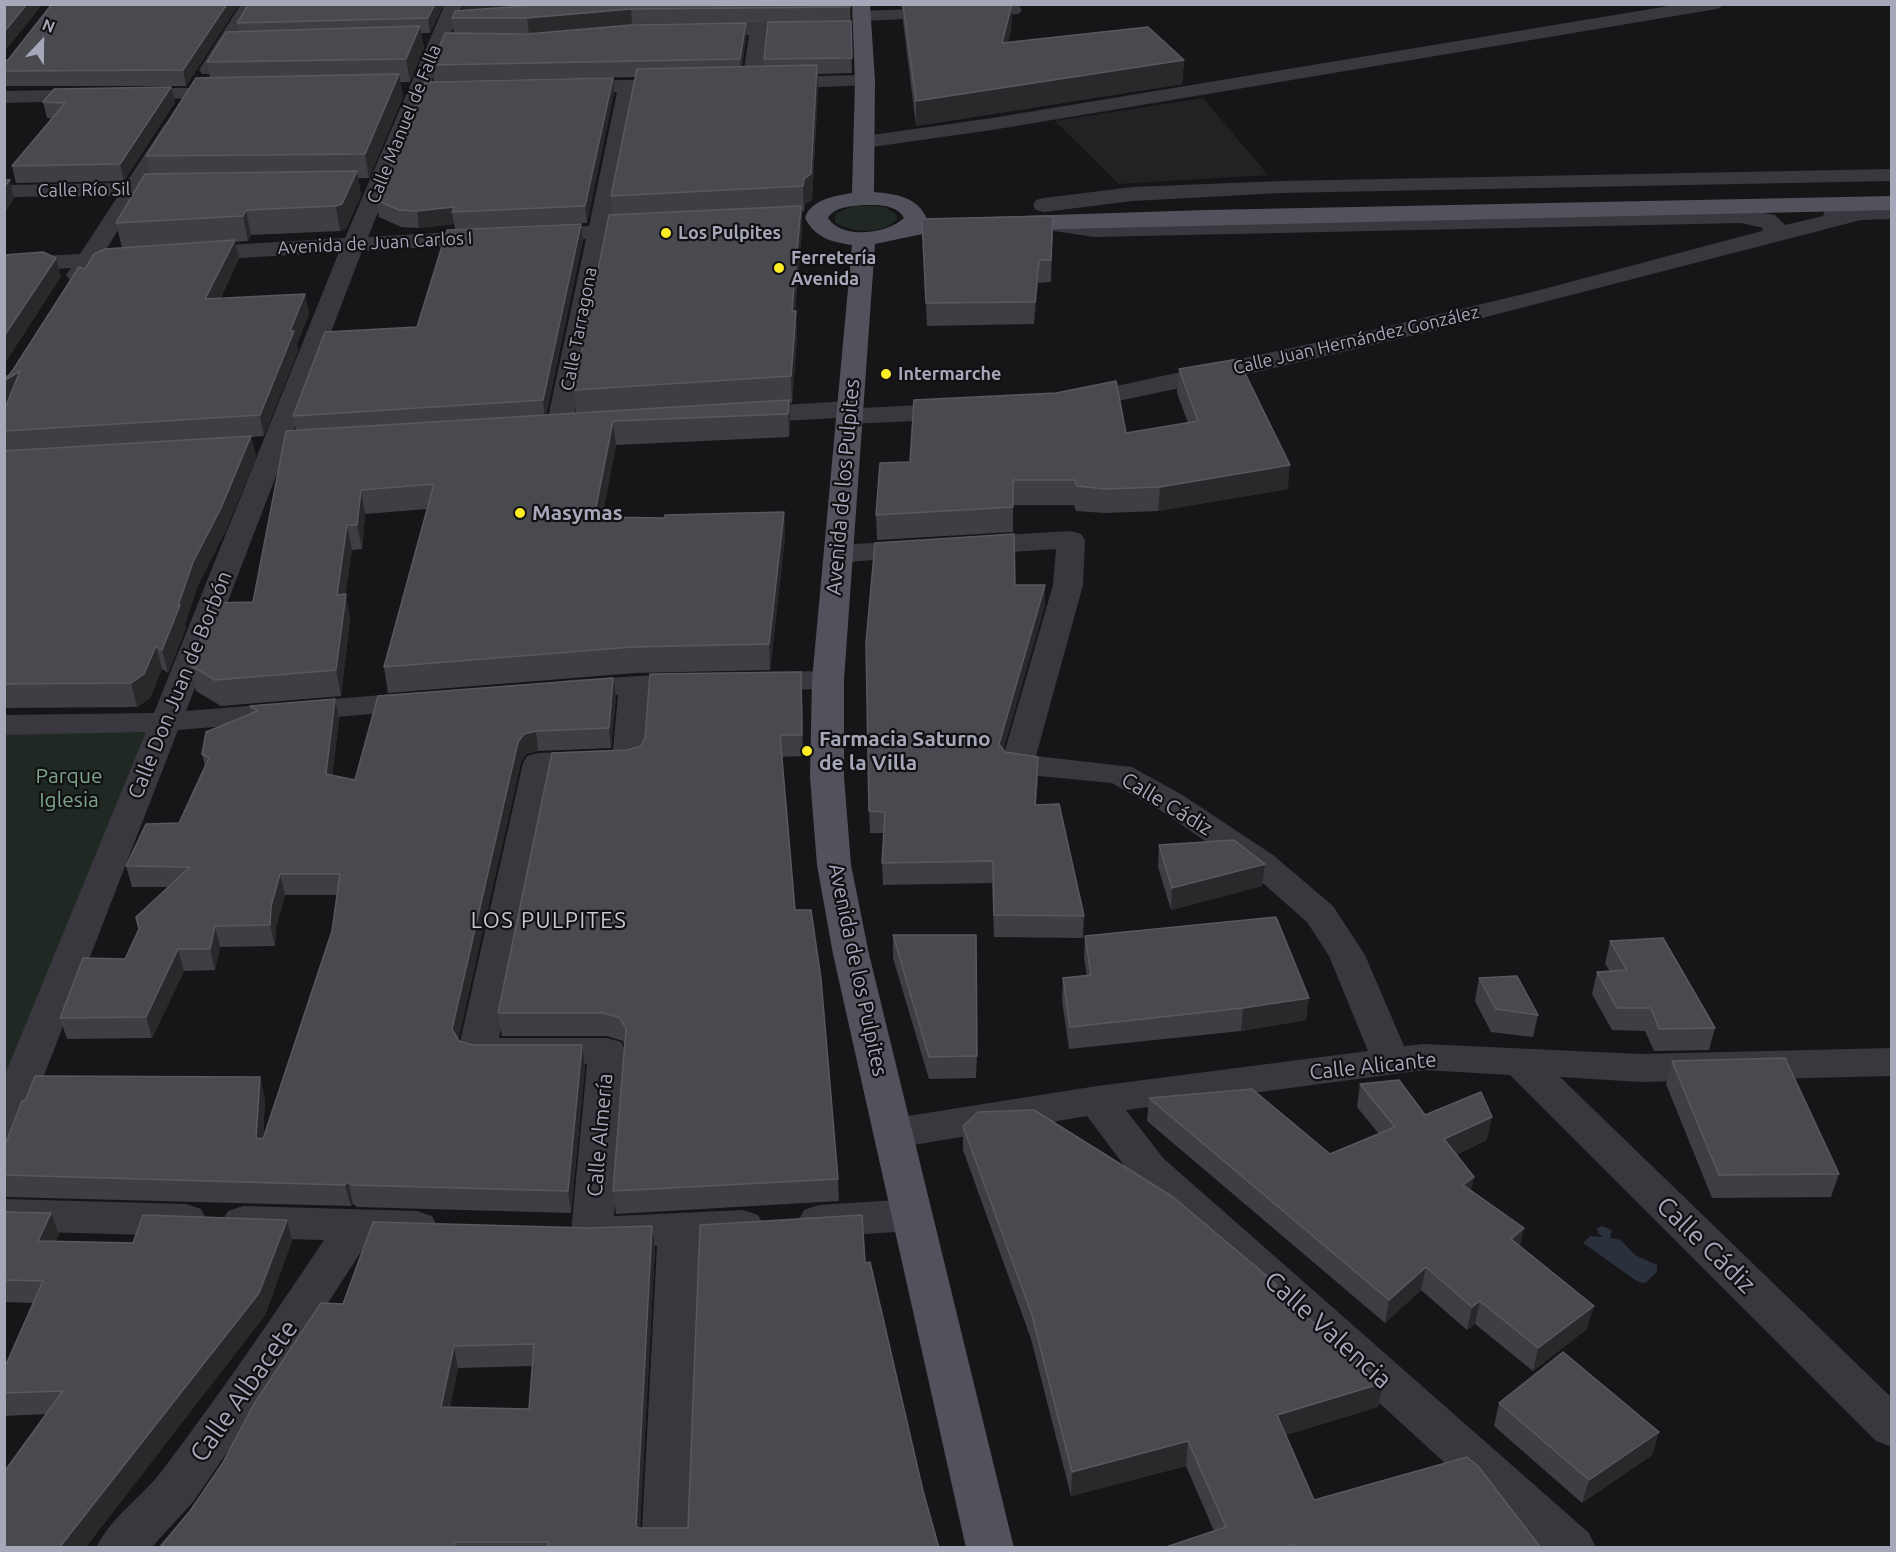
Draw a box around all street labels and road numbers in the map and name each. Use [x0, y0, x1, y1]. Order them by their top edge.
street label: Calle Manuel de Falla [362, 41, 446, 207]
street label: Calle Río Sil [38, 178, 130, 202]
street label: Avenida de Juan Carlos I [277, 227, 473, 259]
street label: Calle Tarragona [556, 265, 602, 393]
street label: Calle Juan Hernández González [1231, 301, 1481, 379]
street label: Avenida de los Pulpites [821, 378, 865, 596]
street label: Calle Don Juan de Borbón [123, 567, 237, 803]
street label: Calle Cádiz [1117, 767, 1217, 841]
street label: Avenida de los Pulpites [823, 861, 893, 1079]
street label: Calle Alicante [1308, 1047, 1438, 1085]
street label: Calle Almería [582, 1072, 618, 1198]
street label: Calle Cádiz [1650, 1190, 1762, 1300]
street label: Calle Valencia [1258, 1265, 1398, 1395]
street label: Calle Albacete [183, 1314, 305, 1468]

